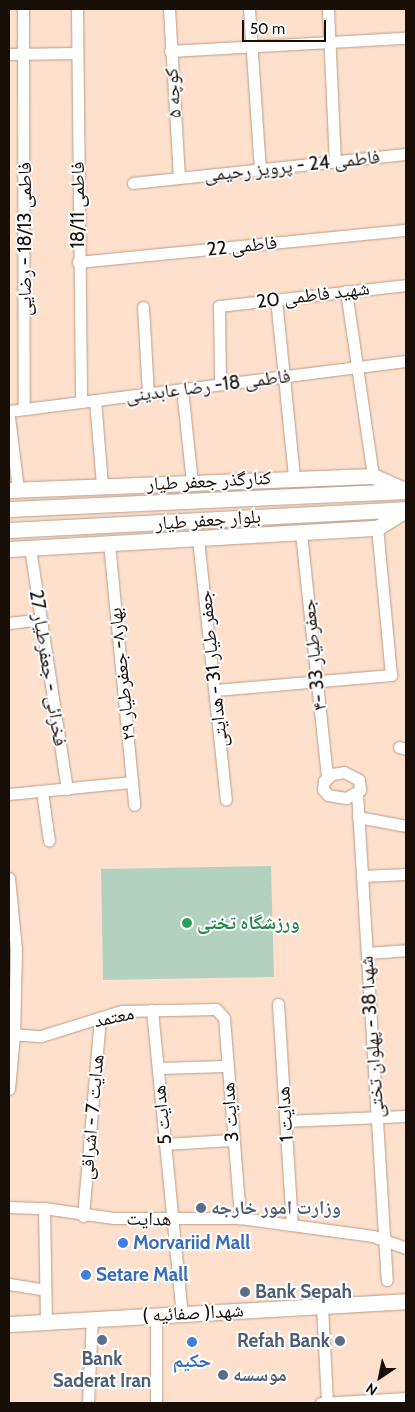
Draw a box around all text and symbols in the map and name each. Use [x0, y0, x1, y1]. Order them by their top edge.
scale bar [245, 10, 329, 42]
text: 50 m [250, 20, 285, 38]
street label: کوچه ۵ [160, 67, 186, 119]
street label: فاطمی 24 - پرویز رحیمی [203, 145, 381, 187]
street label: فاطمی 18/13 - رضایی [14, 162, 36, 316]
street label: فاطمی 18/11 [67, 162, 89, 248]
street label: فاطمی 22 [206, 231, 278, 261]
street label: شهید فاطمی 20 [255, 277, 371, 313]
street label: فاطمی 18- رضا عابدینی [124, 365, 292, 407]
street label: کنارگذر جعفر طیار [146, 466, 272, 496]
street label: بلوار جعفر طیار [154, 505, 262, 535]
street label: فخرائی - جعفرطیار 27 [24, 588, 72, 748]
street label: جعفر طیار 31 - هدایتی [193, 589, 233, 749]
street label: ۴- جعفرطیار 33 [297, 598, 331, 712]
street label: بهار۸- جعفرطیار ۲۹ [104, 607, 140, 741]
place label: ورزشگاه تختی [197, 912, 300, 934]
marker: ورزشگاه تختی [181, 917, 193, 929]
street label: شهدا 38 - پهلوان تختی [355, 955, 389, 1119]
street label: معتمد [92, 1002, 136, 1032]
street label: هدایت 7 - اشراقی [75, 1053, 109, 1181]
street label: هدایت 3 [217, 1081, 243, 1143]
street label: هدایت 5 [148, 1084, 176, 1146]
street label: هدایت 1 [272, 1085, 298, 1143]
place label: وزارت امور خارجه [211, 1197, 341, 1219]
marker: وزارت امور خارجه [195, 1202, 207, 1214]
street label: هدایت [126, 1207, 172, 1231]
place label: Morvariid Mall [133, 1232, 250, 1254]
marker: Morvariid Mall [117, 1237, 129, 1249]
place label: Setare Mall [96, 1264, 188, 1286]
marker: Setare Mall [80, 1269, 92, 1281]
place label: Bank Sepah [255, 1281, 352, 1303]
marker: Bank Sepah [239, 1286, 251, 1298]
street label: شهدا( صفائیه ) [142, 1299, 244, 1327]
place label: Refah Bank [237, 1330, 330, 1352]
marker: Bank Saderat Iran [96, 1334, 108, 1346]
marker: Refah Bank [334, 1335, 346, 1347]
marker: حکیم [186, 1336, 198, 1348]
place label: Bank Saderat Iran [53, 1348, 151, 1392]
place label: حکیم [173, 1350, 211, 1372]
north arrow [355, 1352, 405, 1402]
place label: موسسه [233, 1364, 287, 1386]
marker: موسسه [217, 1369, 229, 1381]
text: N [362, 1379, 381, 1400]

